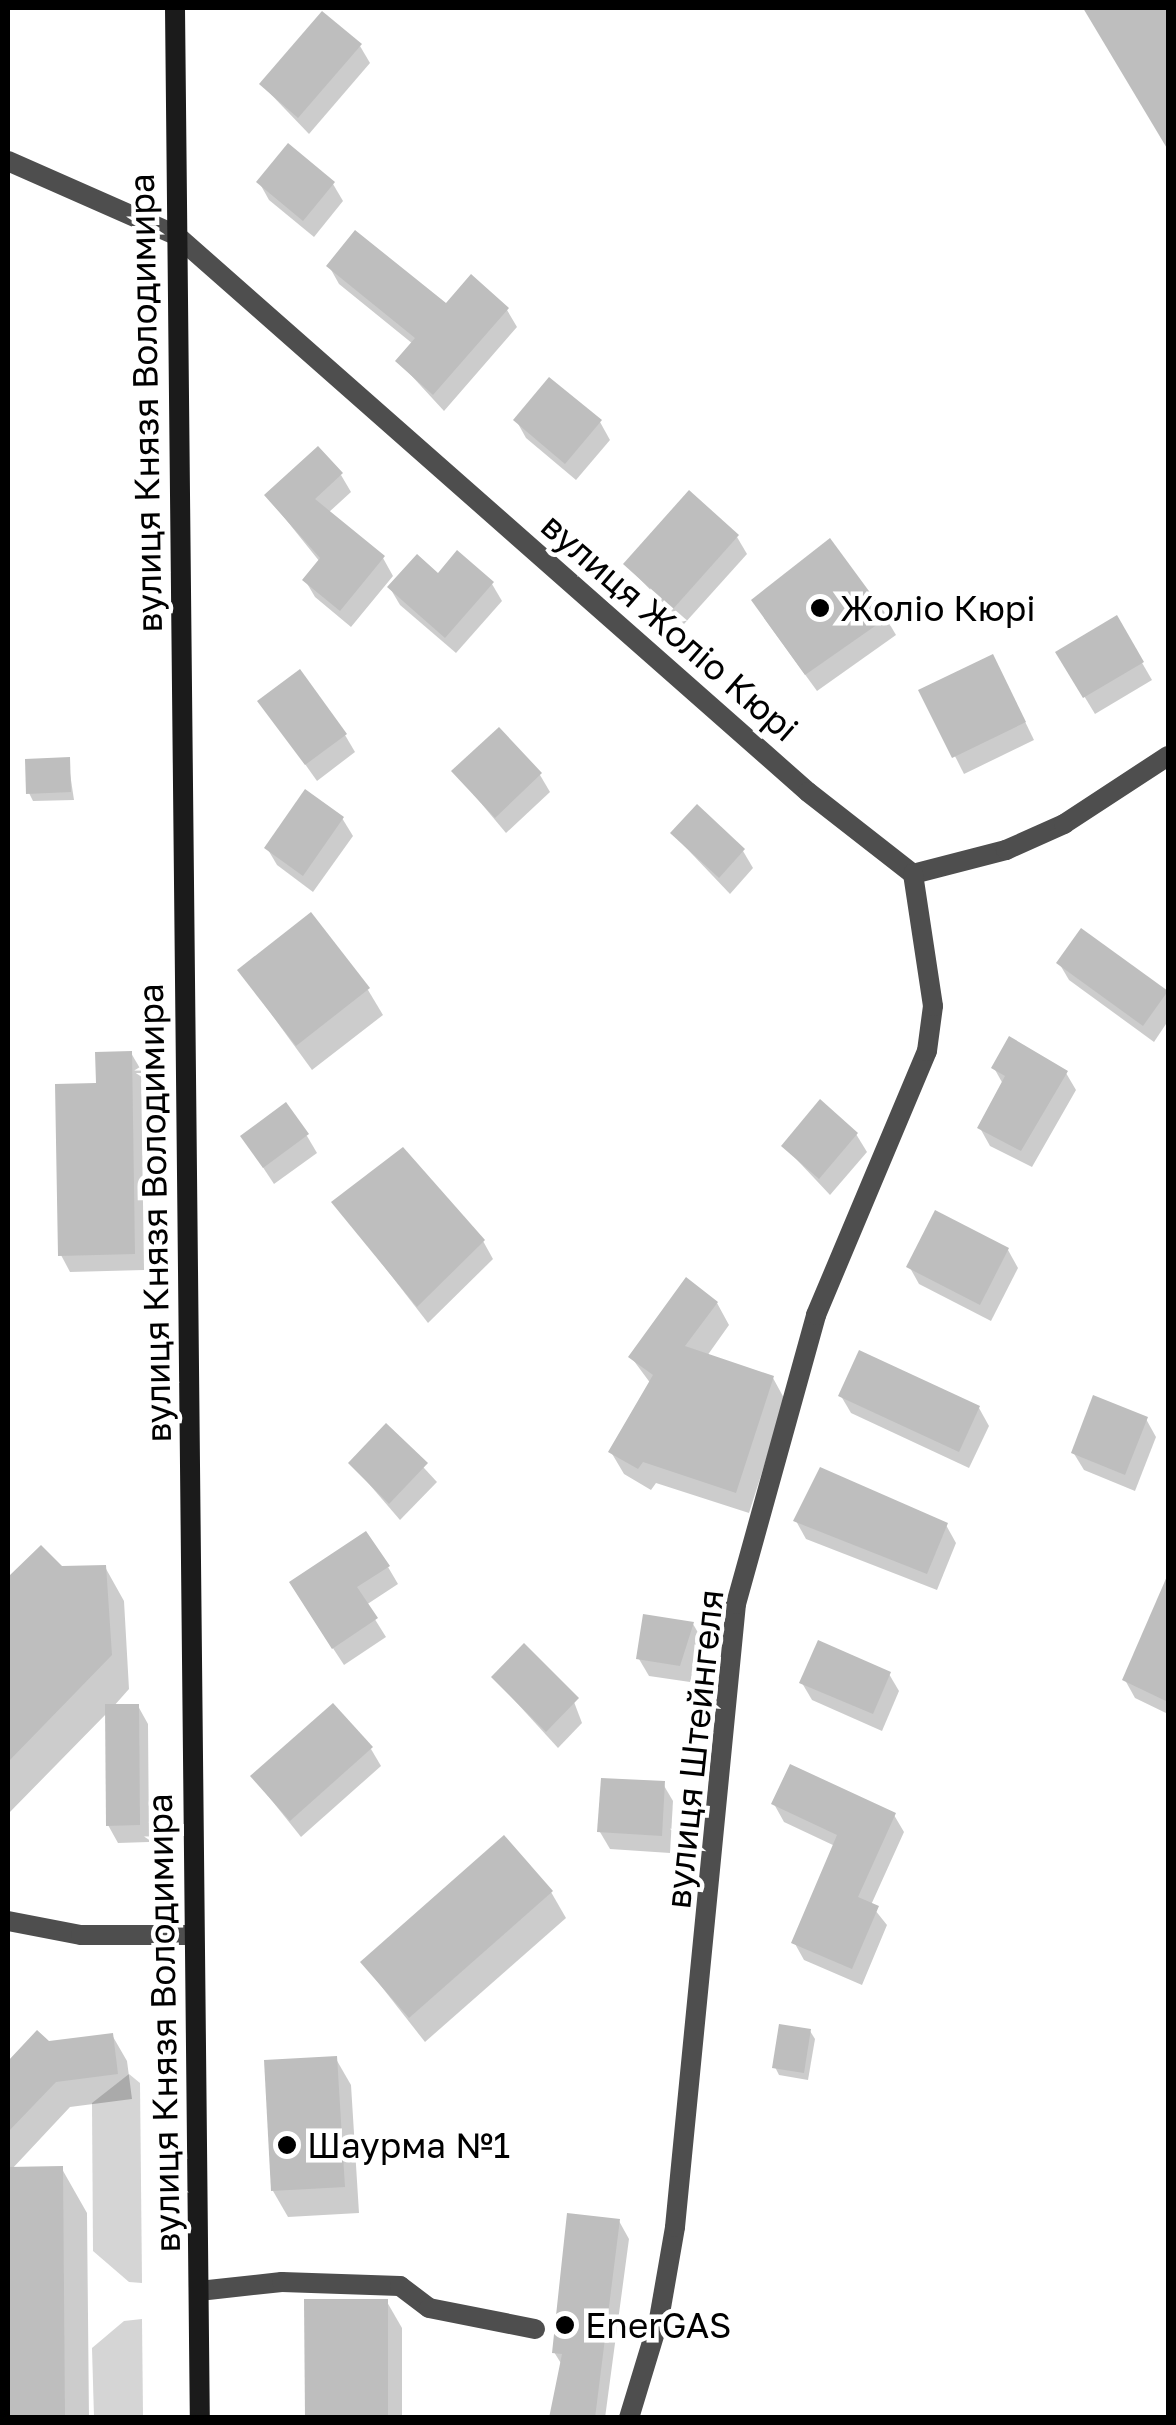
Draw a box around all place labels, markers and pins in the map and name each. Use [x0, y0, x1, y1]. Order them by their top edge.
place label: Жоліо Кюрі [840, 587, 1036, 629]
marker: Жоліо Кюрі [809, 597, 831, 619]
place label: Шаурма №1 [307, 2124, 510, 2166]
marker: Шаурма №1 [276, 2134, 298, 2156]
place label: EnerGAS [585, 2304, 731, 2346]
marker: EnerGAS [554, 2314, 576, 2336]

